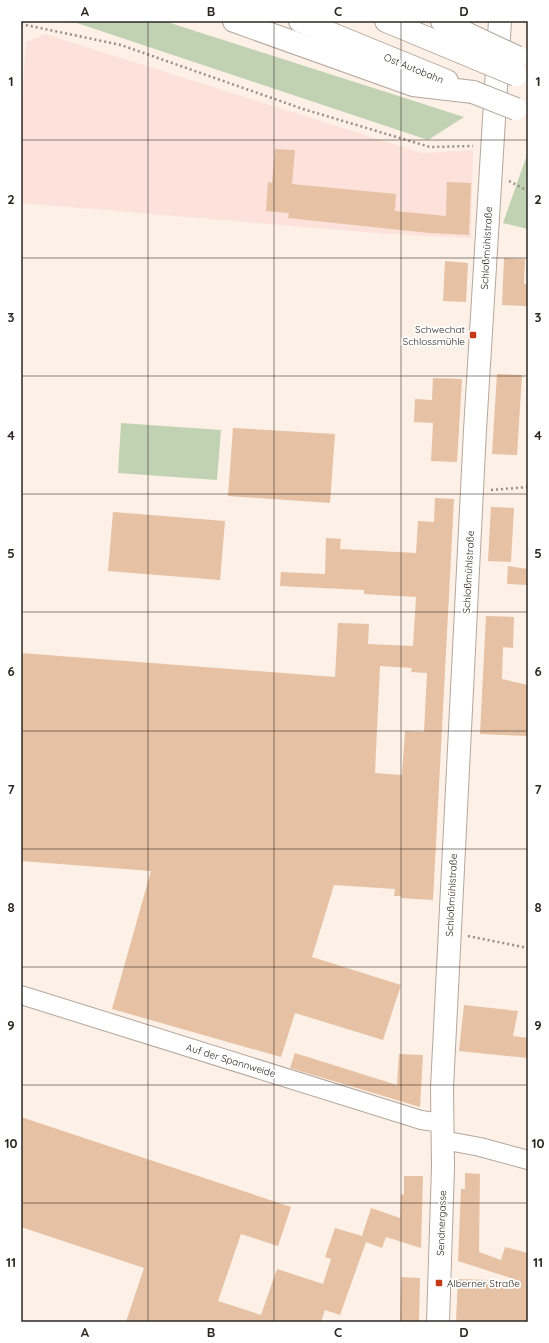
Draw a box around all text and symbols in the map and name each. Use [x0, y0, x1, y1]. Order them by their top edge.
text: A [81, 3, 90, 19]
text: B [207, 3, 215, 19]
text: C [334, 3, 342, 19]
text: D [459, 3, 469, 19]
street label: Ost Autobahn [382, 51, 446, 86]
text: 1 [8, 73, 14, 89]
text: 1 [535, 73, 541, 89]
text: 2 [7, 191, 15, 207]
text: 2 [534, 191, 542, 207]
street label: Schloßmühlstraße [478, 206, 495, 290]
text: 3 [8, 309, 15, 325]
text: 3 [535, 309, 542, 325]
place label: Schwechat Schlossmühle [403, 323, 466, 348]
marker: Schwechat Schlossmühle [468, 330, 478, 340]
text: 4 [7, 427, 15, 443]
text: 4 [534, 427, 542, 443]
street label: Schloßmühlstraße [460, 530, 477, 614]
text: 5 [7, 545, 15, 561]
text: 5 [534, 545, 542, 561]
text: 6 [7, 663, 15, 679]
text: 6 [534, 663, 542, 679]
text: 7 [7, 781, 15, 797]
text: 7 [534, 781, 542, 797]
street label: Schloßmühlstraße [443, 853, 460, 937]
text: 8 [7, 899, 15, 915]
text: 8 [534, 899, 542, 915]
text: 9 [7, 1017, 15, 1033]
text: 9 [534, 1017, 542, 1033]
street label: Auf der Spannweide [184, 1041, 278, 1080]
text: 10 [4, 1135, 18, 1151]
text: 10 [531, 1135, 545, 1151]
street label: Sendnergasse [434, 1190, 449, 1256]
text: 11 [6, 1254, 16, 1270]
text: 11 [533, 1254, 543, 1270]
place label: Alberner Straße [447, 1277, 520, 1290]
marker: Alberner Straße [434, 1278, 444, 1288]
text: A [81, 1324, 90, 1340]
text: B [207, 1324, 215, 1340]
text: C [334, 1324, 342, 1340]
text: D [459, 1324, 469, 1340]

